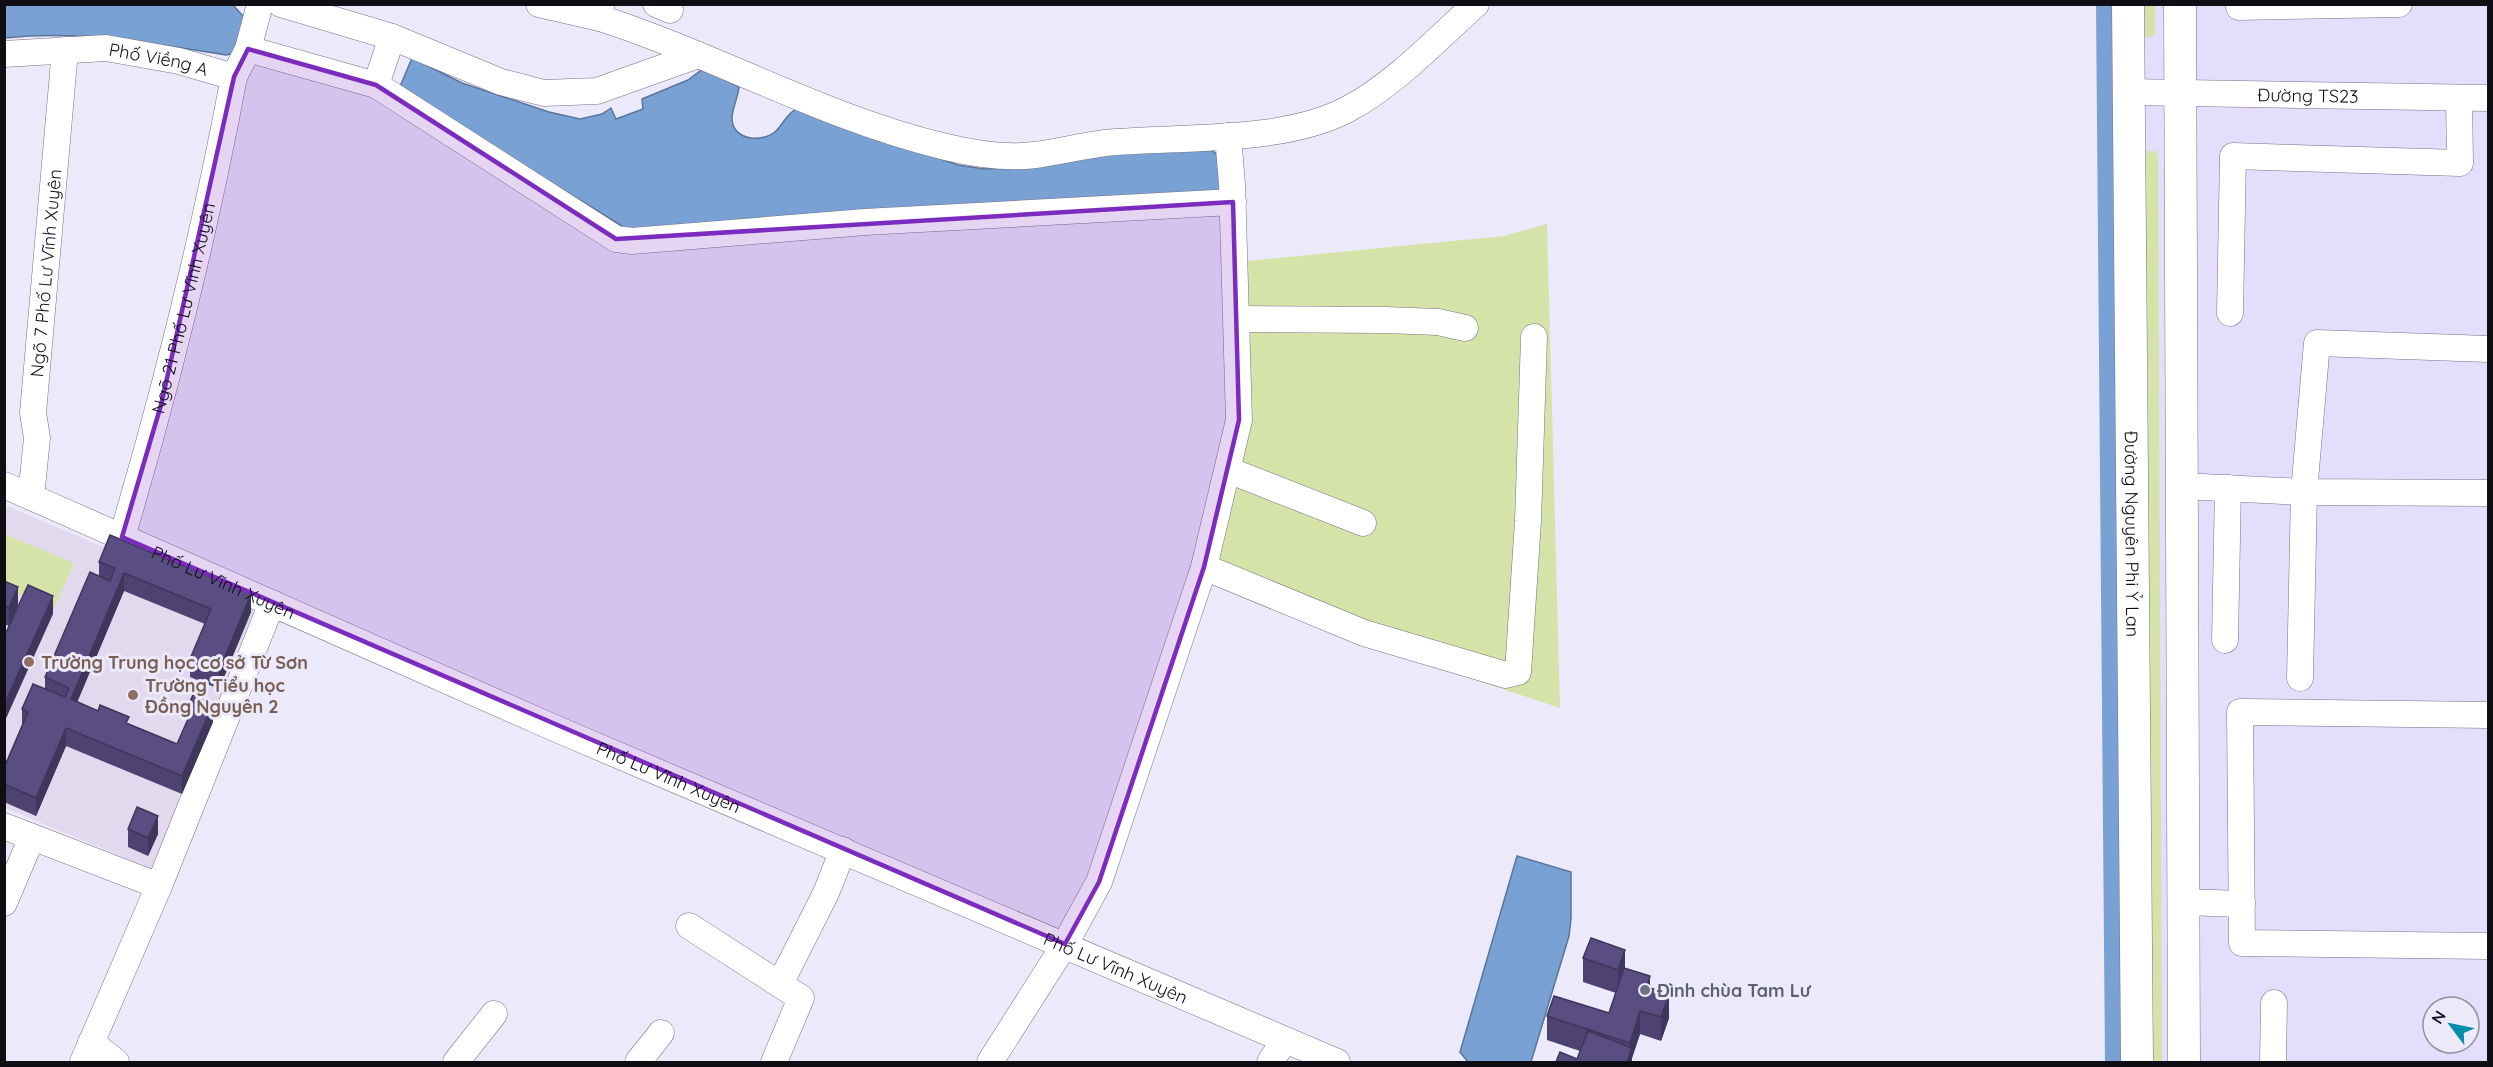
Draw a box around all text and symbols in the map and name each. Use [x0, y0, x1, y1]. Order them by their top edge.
street label: Phố Viềng A [107, 37, 212, 81]
street label: Đường TS23 [2257, 83, 2359, 107]
street label: Ngõ 7 Phố Lư Vĩnh Xuyên [25, 168, 66, 378]
street label: Ngõ 21 Phố Lư Vĩnh Xuyên [146, 200, 220, 416]
street label: Đường Nguyên Phi Ỷ Lan [2120, 431, 2145, 637]
street label: Phố Lư Vĩnh Xuyên [148, 540, 299, 624]
place label: Trường Trung học cơ sở Từ Sơn [41, 651, 308, 674]
marker: Trường Trung học cơ sở Từ Sơn [22, 655, 36, 669]
place label: Trường Tiểu học Đồng Nguyên 2 [144, 674, 285, 718]
marker: Trường Tiểu học Đồng Nguyên 2 [126, 688, 140, 702]
street label: Phố Lư Vĩnh Xuyên [593, 736, 744, 818]
street label: Phố Lư Vĩnh Xuyên [1040, 927, 1191, 1009]
place label: Đình chùa Tam Lư [1656, 979, 1812, 1002]
marker: Đình chùa Tam Lư [1638, 983, 1652, 997]
north arrow [2421, 995, 2481, 1055]
text: N [2427, 1007, 2450, 1027]

